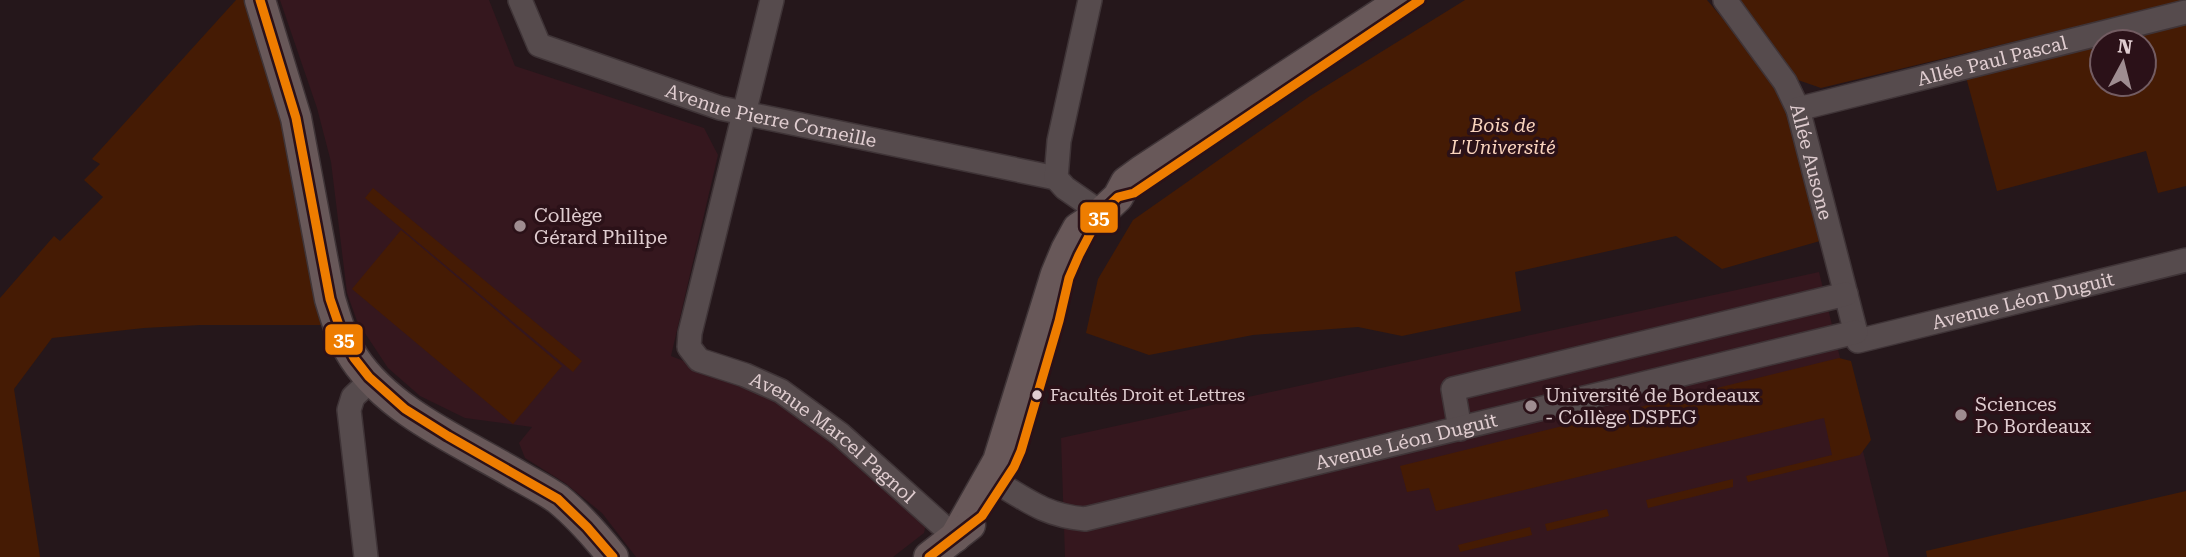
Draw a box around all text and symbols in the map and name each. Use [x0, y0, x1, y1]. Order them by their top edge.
north arrow [2088, 28, 2158, 98]
street label: Allée Paul Pascal [1915, 31, 2069, 90]
text: N [2116, 34, 2134, 59]
street label: Avenue Pierre Corneille [663, 78, 879, 152]
street label: Allée Ausone [1786, 101, 1838, 222]
park label: Bois de L'Université [1449, 114, 1556, 159]
line badge: 35 [1079, 201, 1119, 234]
place label: Collège Gérard Philipe [534, 204, 667, 249]
text: 35 [1088, 206, 1110, 229]
marker: Collège Gérard Philipe [512, 218, 528, 234]
street label: Avenue Léon Duguit [1930, 267, 2116, 334]
line badge: 35 [324, 323, 364, 356]
text: 35 [333, 328, 355, 351]
street label: Avenue Marcel Pagnol [746, 367, 920, 508]
place label: Université de Bordeaux - Collège DSPEG [1545, 384, 1760, 429]
place label: Facultés Droit et Lettres [1050, 385, 1245, 405]
marker: Facultés Droit et Lettres [1030, 388, 1044, 402]
place label: Sciences Po Bordeaux [1975, 393, 2091, 438]
marker: Université de Bordeaux - Collège DSPEG [1523, 398, 1539, 414]
marker: Sciences Po Bordeaux [1953, 407, 1969, 423]
street label: Avenue Léon Duguit [1313, 408, 1500, 474]

